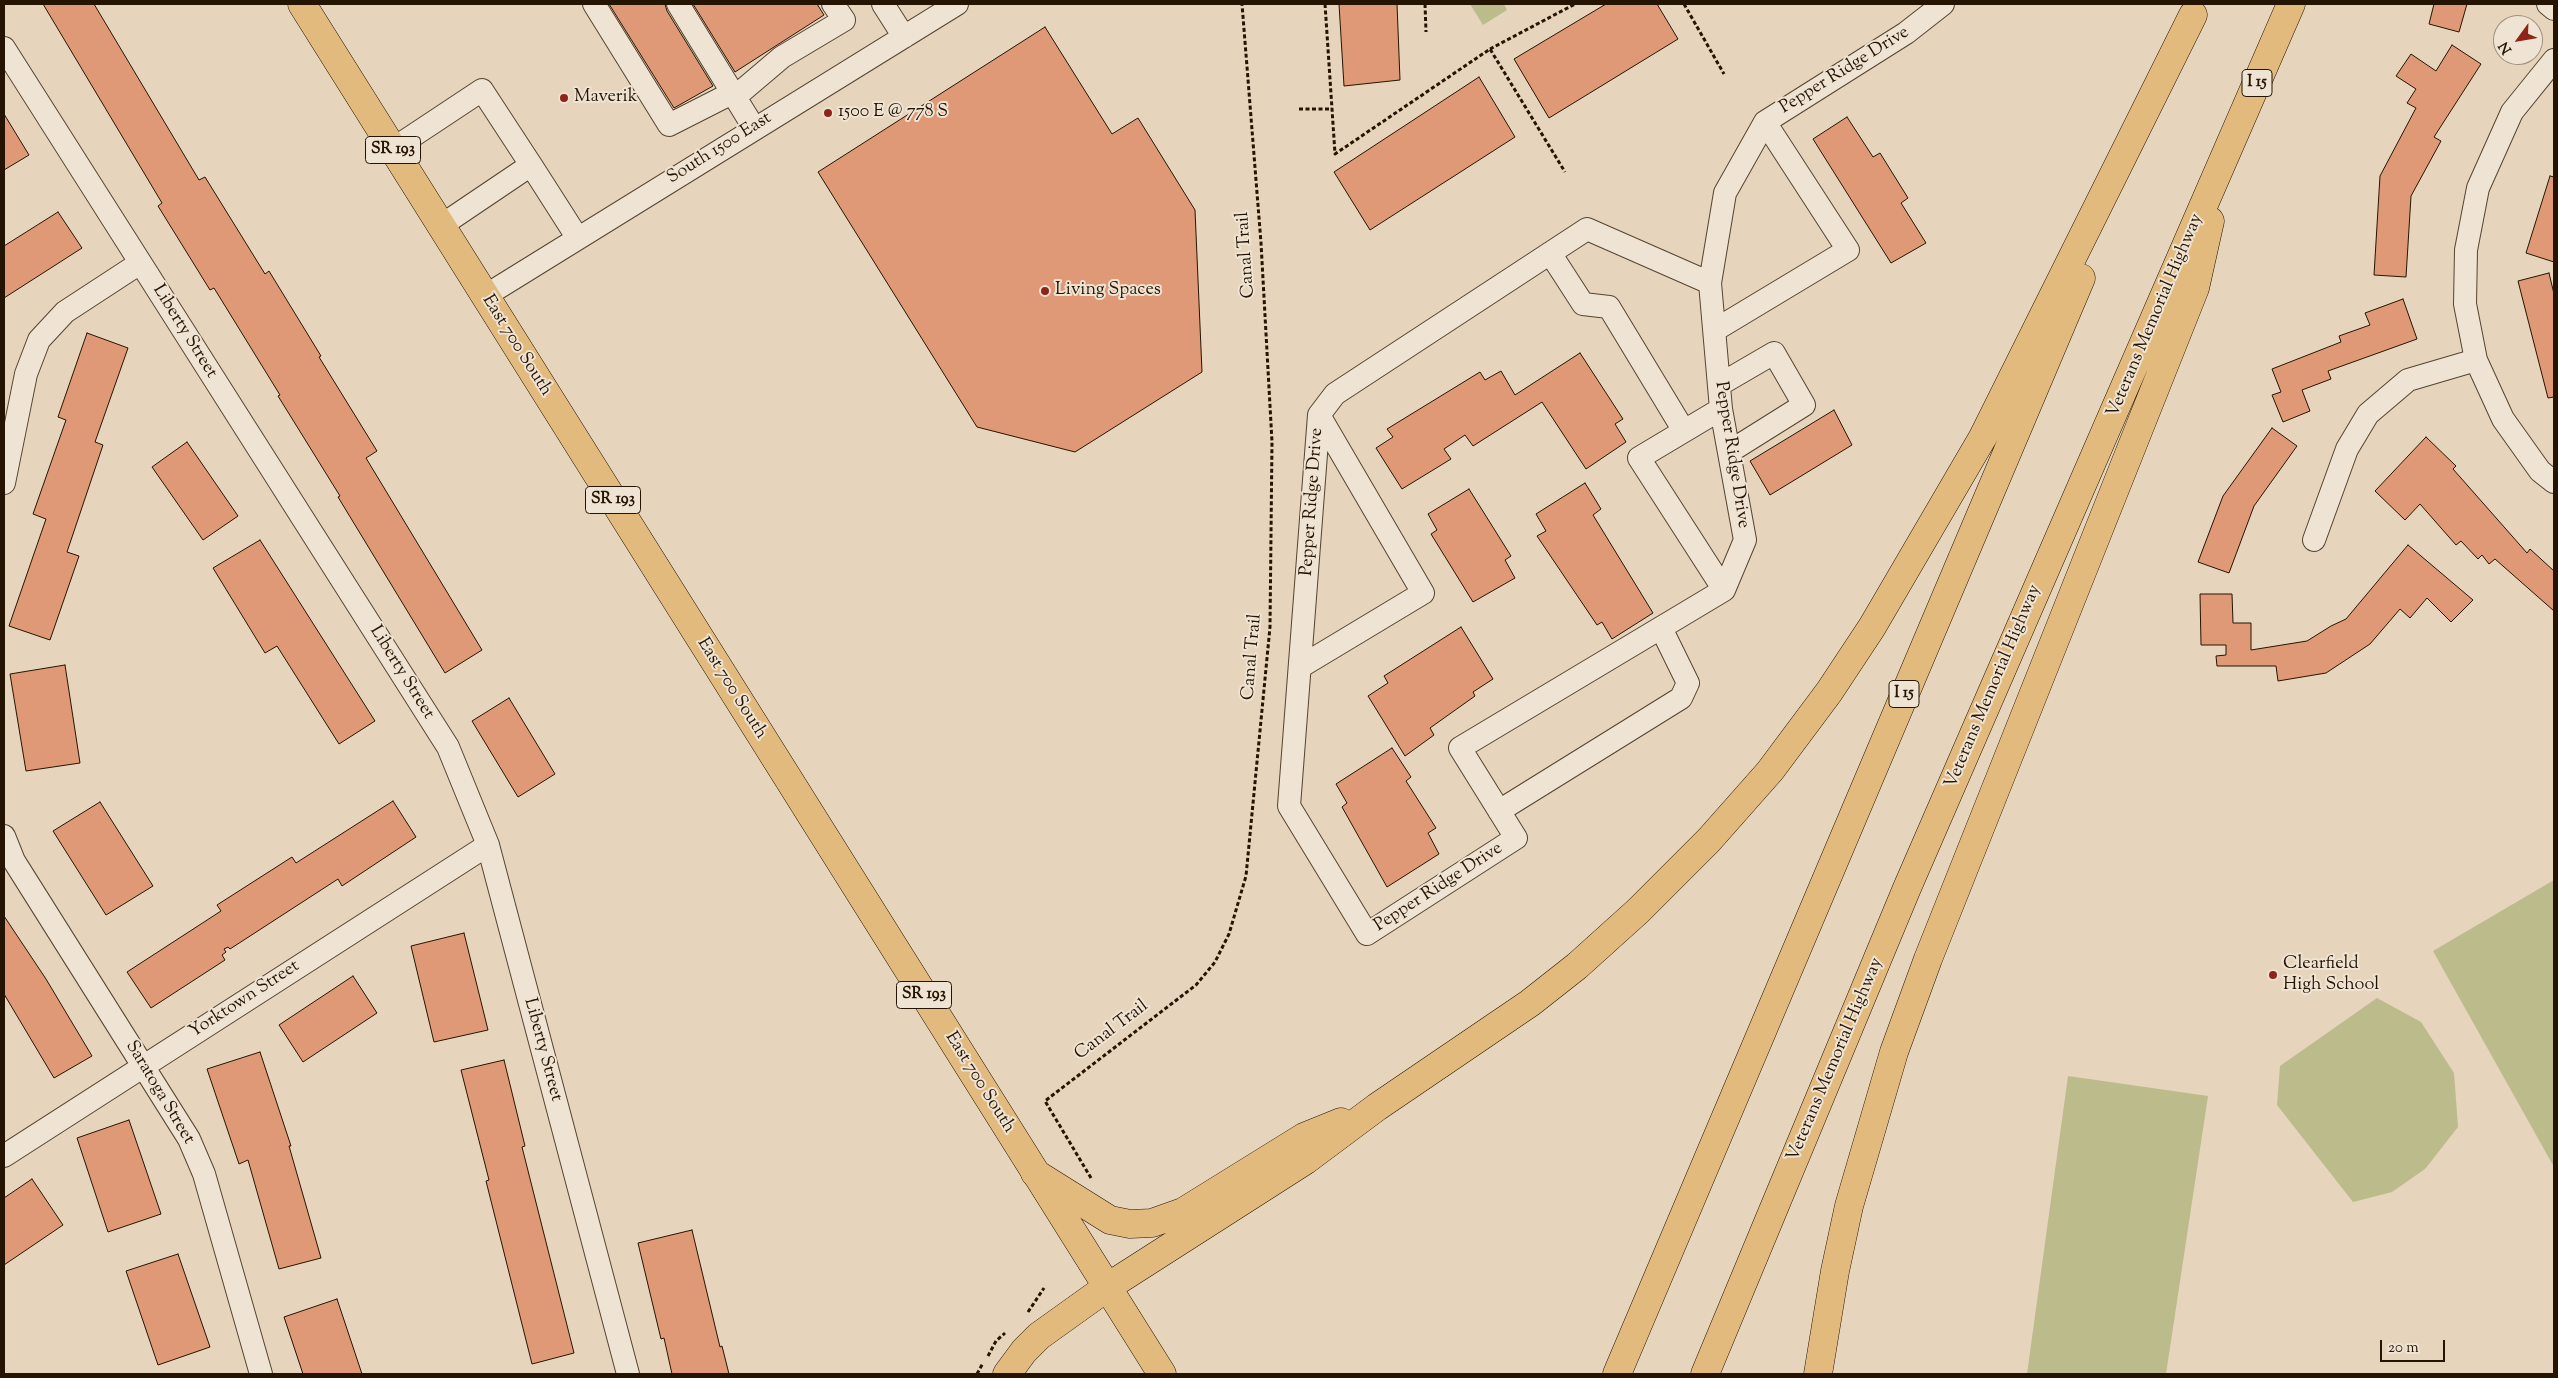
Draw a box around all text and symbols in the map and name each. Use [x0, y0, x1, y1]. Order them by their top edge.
north arrow [2493, 15, 2543, 65]
street label: Pepper Ridge Drive [1776, 22, 1914, 120]
text: N [2495, 37, 2518, 57]
road number: I 15 [2242, 70, 2272, 96]
place label: Maverik [574, 87, 638, 109]
marker: Maverik [558, 92, 570, 104]
place label: 1500 E @ 778 S [838, 102, 948, 124]
marker: 1500 E @ 778 S [822, 107, 834, 119]
street label: South 1500 East [664, 108, 776, 190]
road number: SR 193 [366, 136, 420, 164]
street label: Canal Trail [1233, 211, 1261, 299]
street label: Veterans Memorial Highway [2103, 211, 2209, 421]
place label: Living Spaces [1055, 280, 1161, 302]
street label: Liberty Street [147, 281, 221, 383]
marker: Living Spaces [1039, 285, 1051, 297]
street label: East 700 South [476, 291, 556, 401]
street label: Pepper Ridge Drive [1709, 380, 1753, 530]
street label: Pepper Ridge Drive [1297, 427, 1329, 577]
road number: SR 193 [586, 486, 640, 514]
street label: Veterans Memorial Highway [1941, 582, 2047, 792]
street label: Canal Trail [1238, 613, 1268, 701]
street label: Liberty Street [364, 622, 438, 724]
street label: East 700 South [691, 634, 771, 744]
road number: I 15 [1889, 681, 1919, 708]
street label: Pepper Ridge Drive [1371, 838, 1507, 938]
place label: Clearfield High School [2283, 954, 2379, 996]
street label: Veterans Memorial Highway [1783, 955, 1889, 1165]
street label: Yorktown Street [186, 956, 304, 1044]
marker: Clearfield High School [2267, 969, 2279, 981]
road number: SR 193 [896, 982, 952, 1008]
street label: Liberty Street [518, 996, 566, 1104]
street label: Canal Trail [1071, 996, 1153, 1066]
street label: East 700 South [939, 1028, 1019, 1138]
street label: Saratoga Street [120, 1037, 198, 1149]
scale bar [2383, 1330, 2448, 1362]
text: 20 m [2388, 1338, 2419, 1359]

